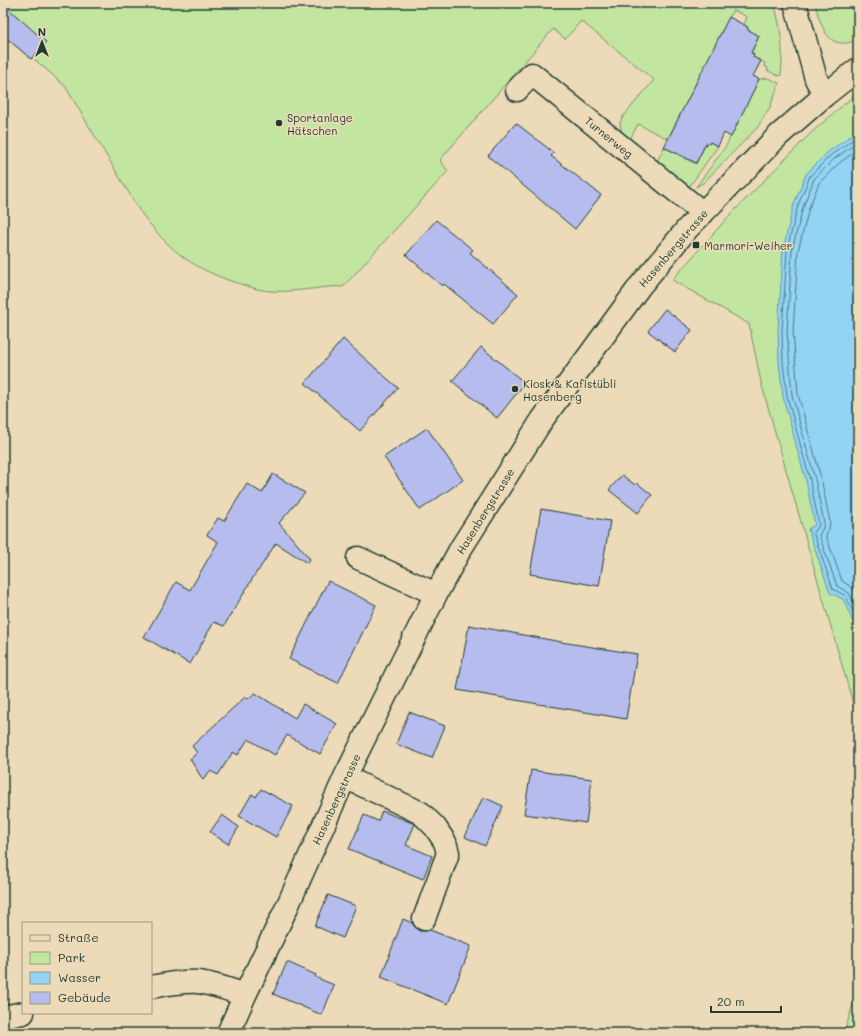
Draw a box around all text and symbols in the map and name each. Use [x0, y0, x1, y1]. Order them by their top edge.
north arrow [22, 22, 62, 62]
text: N [38, 24, 46, 39]
place label: Sportanlage Hätschen [287, 110, 353, 138]
street label: Turnerweg [582, 113, 636, 161]
marker: Sportanlage Hätschen [274, 118, 284, 128]
street label: Hasenbergstrasse [635, 206, 711, 290]
place label: Marmori-Weiher [704, 238, 792, 253]
marker: Marmori-Weiher [691, 240, 701, 250]
place label: Kiosk & Kafistübli Hasenberg [523, 376, 616, 404]
marker: Kiosk & Kafistübli Hasenberg [510, 384, 520, 394]
street label: Hasenbergstrasse [452, 465, 518, 557]
street label: Hasenbergstrasse [308, 751, 364, 847]
legend [22, 922, 152, 1014]
text: Straße [58, 929, 99, 945]
text: Park [58, 949, 85, 965]
text: Wasser [58, 969, 101, 985]
scale bar [711, 988, 781, 1014]
text: Gebäude [58, 989, 111, 1005]
text: 20 m [717, 993, 745, 1009]

